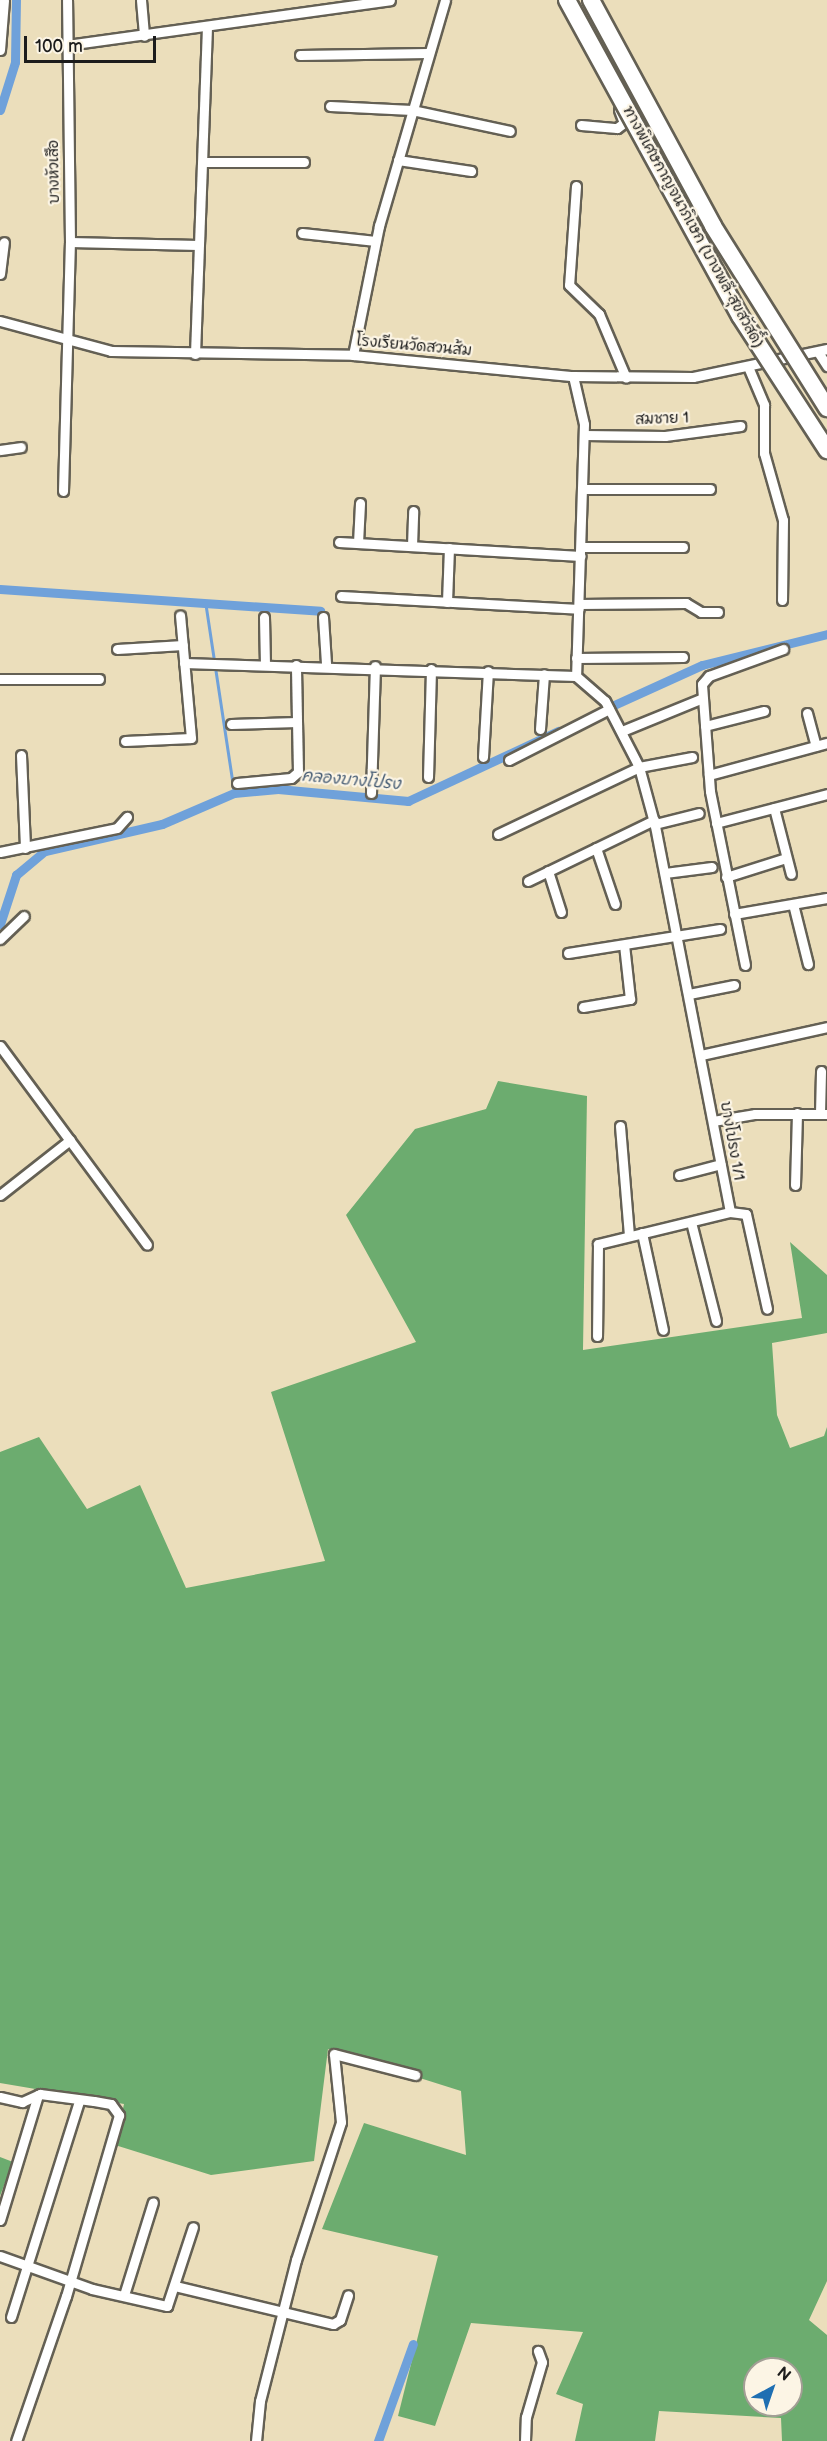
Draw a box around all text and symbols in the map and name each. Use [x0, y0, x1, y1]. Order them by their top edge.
scale bar [27, 24, 159, 62]
text: 100 m [35, 36, 83, 57]
street label: ทางพิเศษกาญจนาภิเษก (บางพลี-สุขสวัสดิ์) [619, 103, 767, 351]
street label: บางหัวเสือ [44, 140, 64, 204]
street label: โรงเรียนวัดสวนส้ม [355, 332, 473, 360]
street label: สมชาย 1 [635, 409, 689, 429]
water label: คลองบางโปรง [301, 767, 401, 795]
street label: บางโปรง 1/1 [716, 1100, 748, 1182]
north arrow [743, 2357, 803, 2417]
text: N [773, 2363, 794, 2386]

